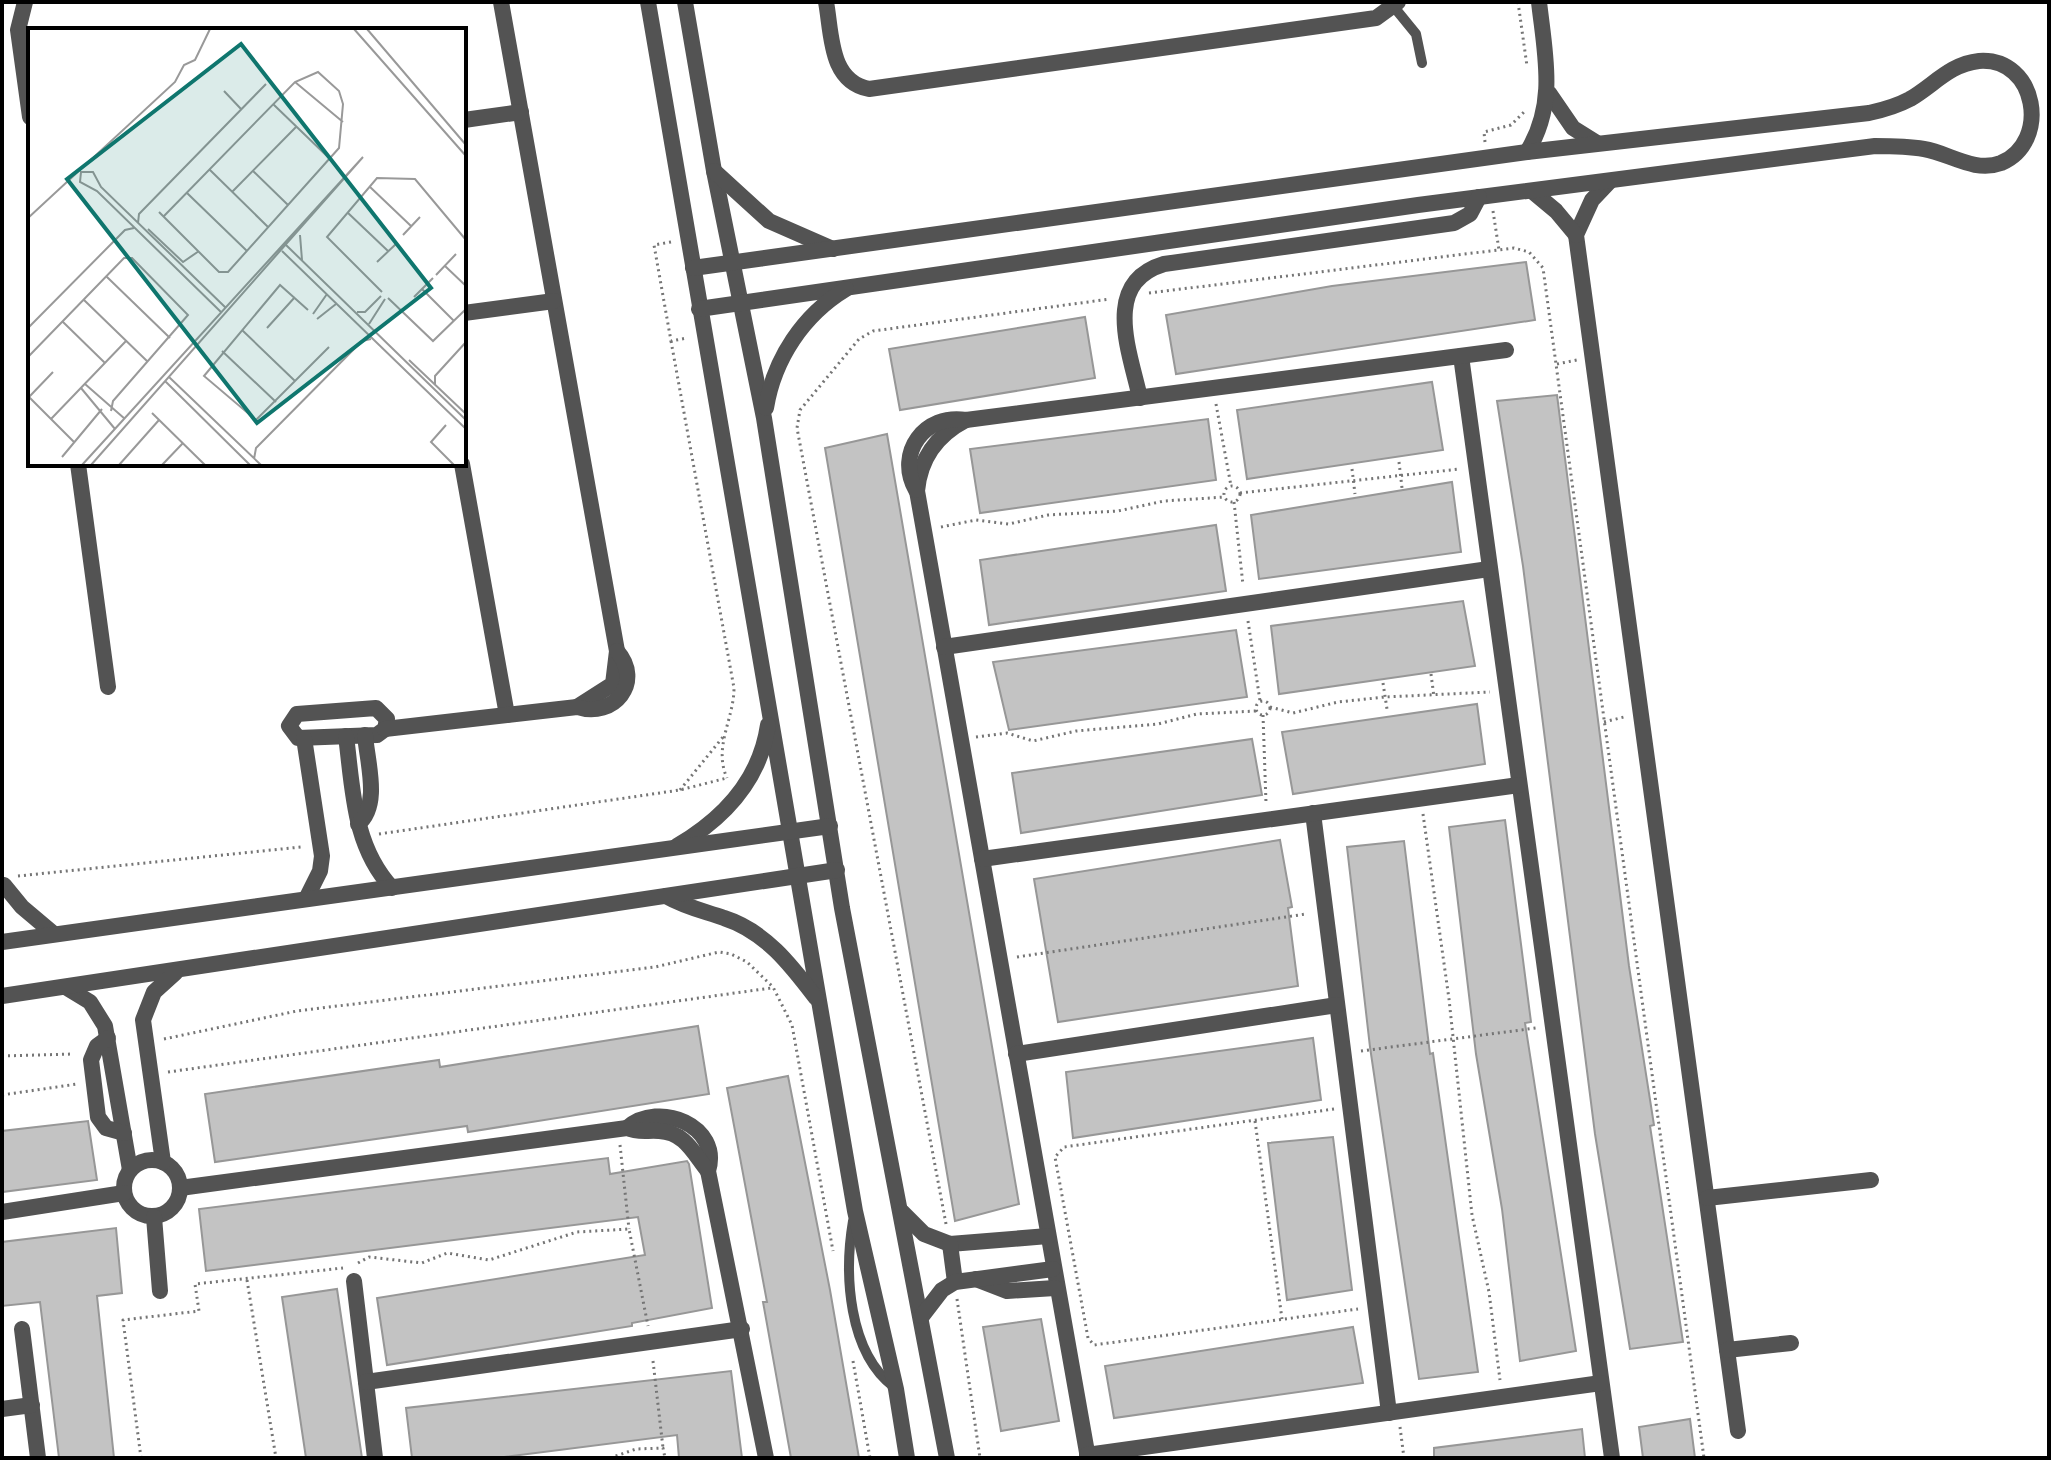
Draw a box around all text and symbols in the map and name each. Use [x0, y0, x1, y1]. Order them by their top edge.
inset map [28, 28, 466, 466]

